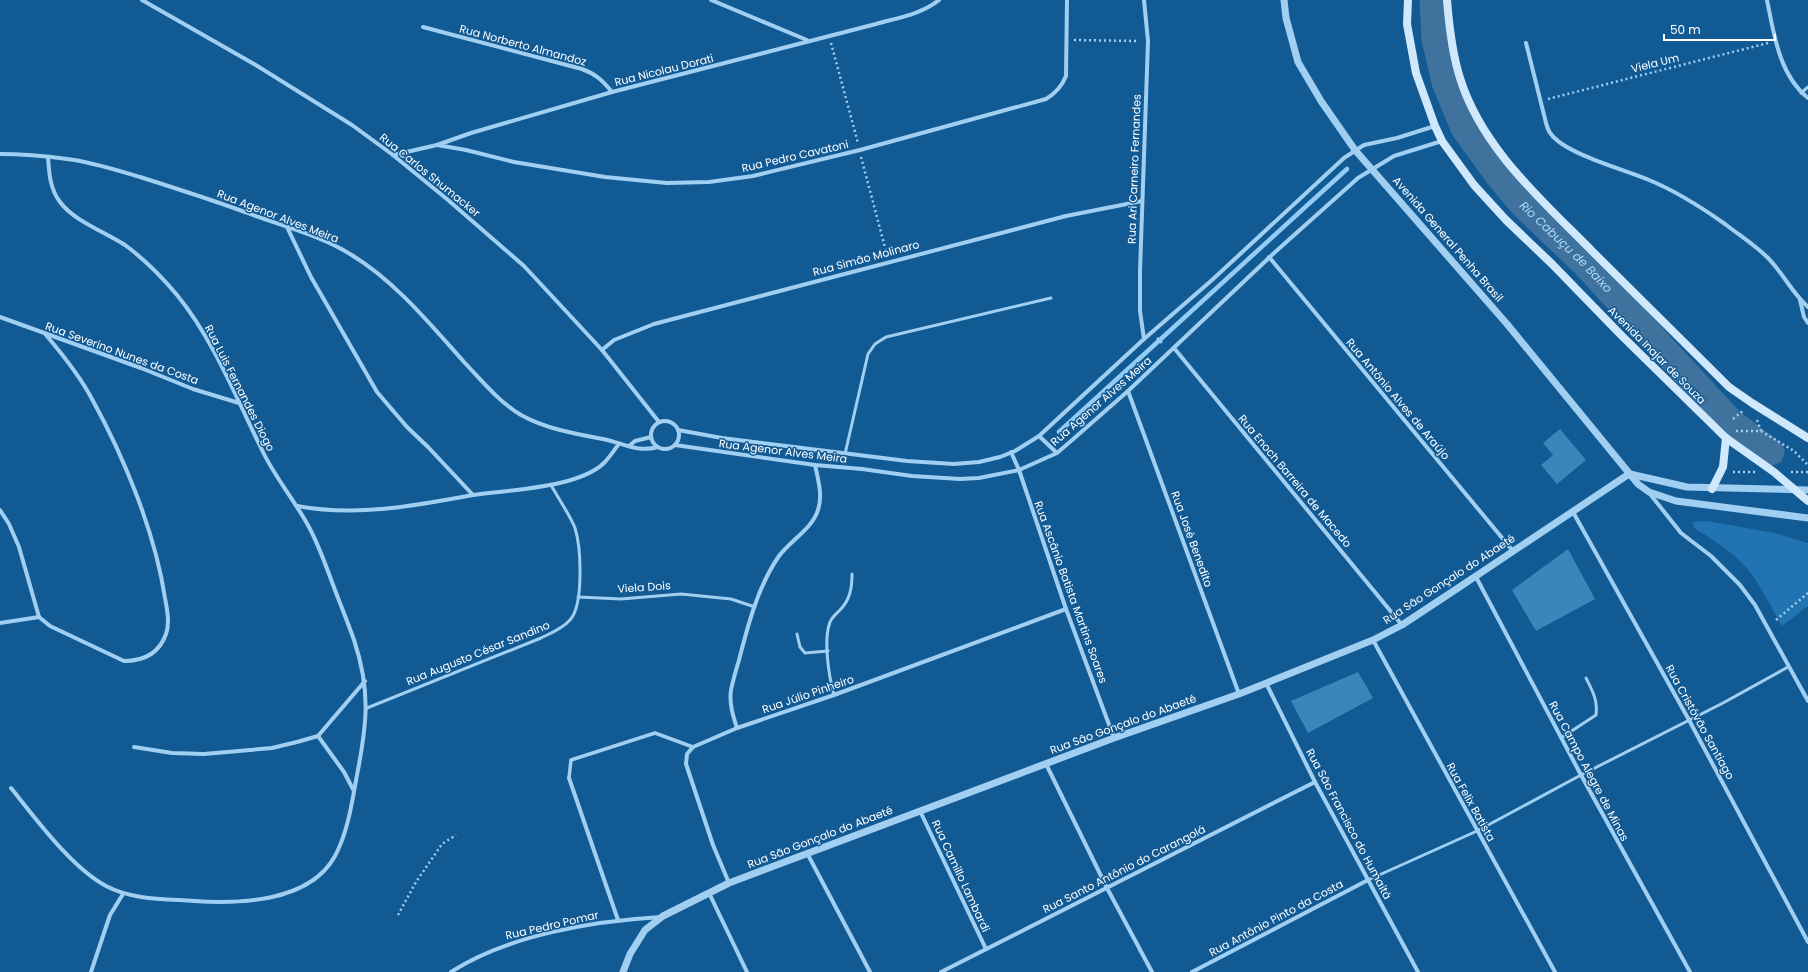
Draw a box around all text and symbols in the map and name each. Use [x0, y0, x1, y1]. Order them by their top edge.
scale bar [1664, 16, 1775, 42]
street label: Rua Norberto Almandoz [458, 20, 588, 70]
text: 50 m [1670, 21, 1701, 38]
street label: Viela Um [1629, 49, 1681, 77]
street label: Rua Nicolau Dorati [613, 50, 715, 90]
street label: Rua Ari Carneiro Fernandes [1123, 94, 1145, 244]
street label: Rua Carlos Shumacker [376, 129, 484, 221]
street label: Rua Pedro Cavatoni [740, 136, 850, 176]
street label: Avenida General Penha Brasil [1389, 173, 1507, 305]
street label: Rua Agenor Alves Meira [215, 185, 341, 247]
water label: Rio Cabuçu de Baixo [1516, 197, 1617, 297]
street label: Rua Simão Molinaro [811, 236, 921, 280]
street label: Avenida Inajar de Souza [1604, 302, 1710, 408]
street label: Rua Severino Nunes da Costa [43, 318, 201, 388]
street label: Rua Luis Fernandes Diogo [201, 322, 279, 454]
street label: Rua Antônio Alves de Araújo [1342, 335, 1454, 463]
street label: Rua Agenor Alves Meira [1047, 353, 1155, 449]
street label: Rua Enoch Barreira de Macedo [1235, 411, 1355, 551]
street label: Rua Agenor Alves Meira [718, 435, 848, 467]
street label: Rua José Benedito [1167, 489, 1217, 589]
street label: Rua Ascânio Batista Martins Soares [1030, 499, 1112, 686]
street label: Rua São Gonçalo do Abaeté [1380, 530, 1518, 628]
street label: Viela Dois [617, 577, 671, 597]
street label: Rua Augusto César Sandino [404, 617, 552, 689]
street label: Rua Cristóvão Santiago [1662, 662, 1738, 782]
street label: Rua Júlio Pinheiro [760, 671, 856, 717]
street label: Rua São Gonçalo do Abaeté [1048, 690, 1199, 758]
street label: Rua Campo Alegre de Minas [1545, 698, 1633, 844]
street label: Rua São Francisco do Humaitá [1302, 746, 1396, 902]
street label: Rua Felix Batista [1443, 760, 1499, 844]
street label: Rua São Gonçalo do Abaeté [745, 802, 895, 872]
street label: Rua Camillo Lambardi [928, 817, 994, 935]
street label: Rua Santo Antônio do Carangolá [1040, 821, 1208, 917]
street label: Rua Antônio Pinto da Costa [1206, 876, 1346, 960]
street label: Rua Pedro Pomar [504, 907, 600, 943]

